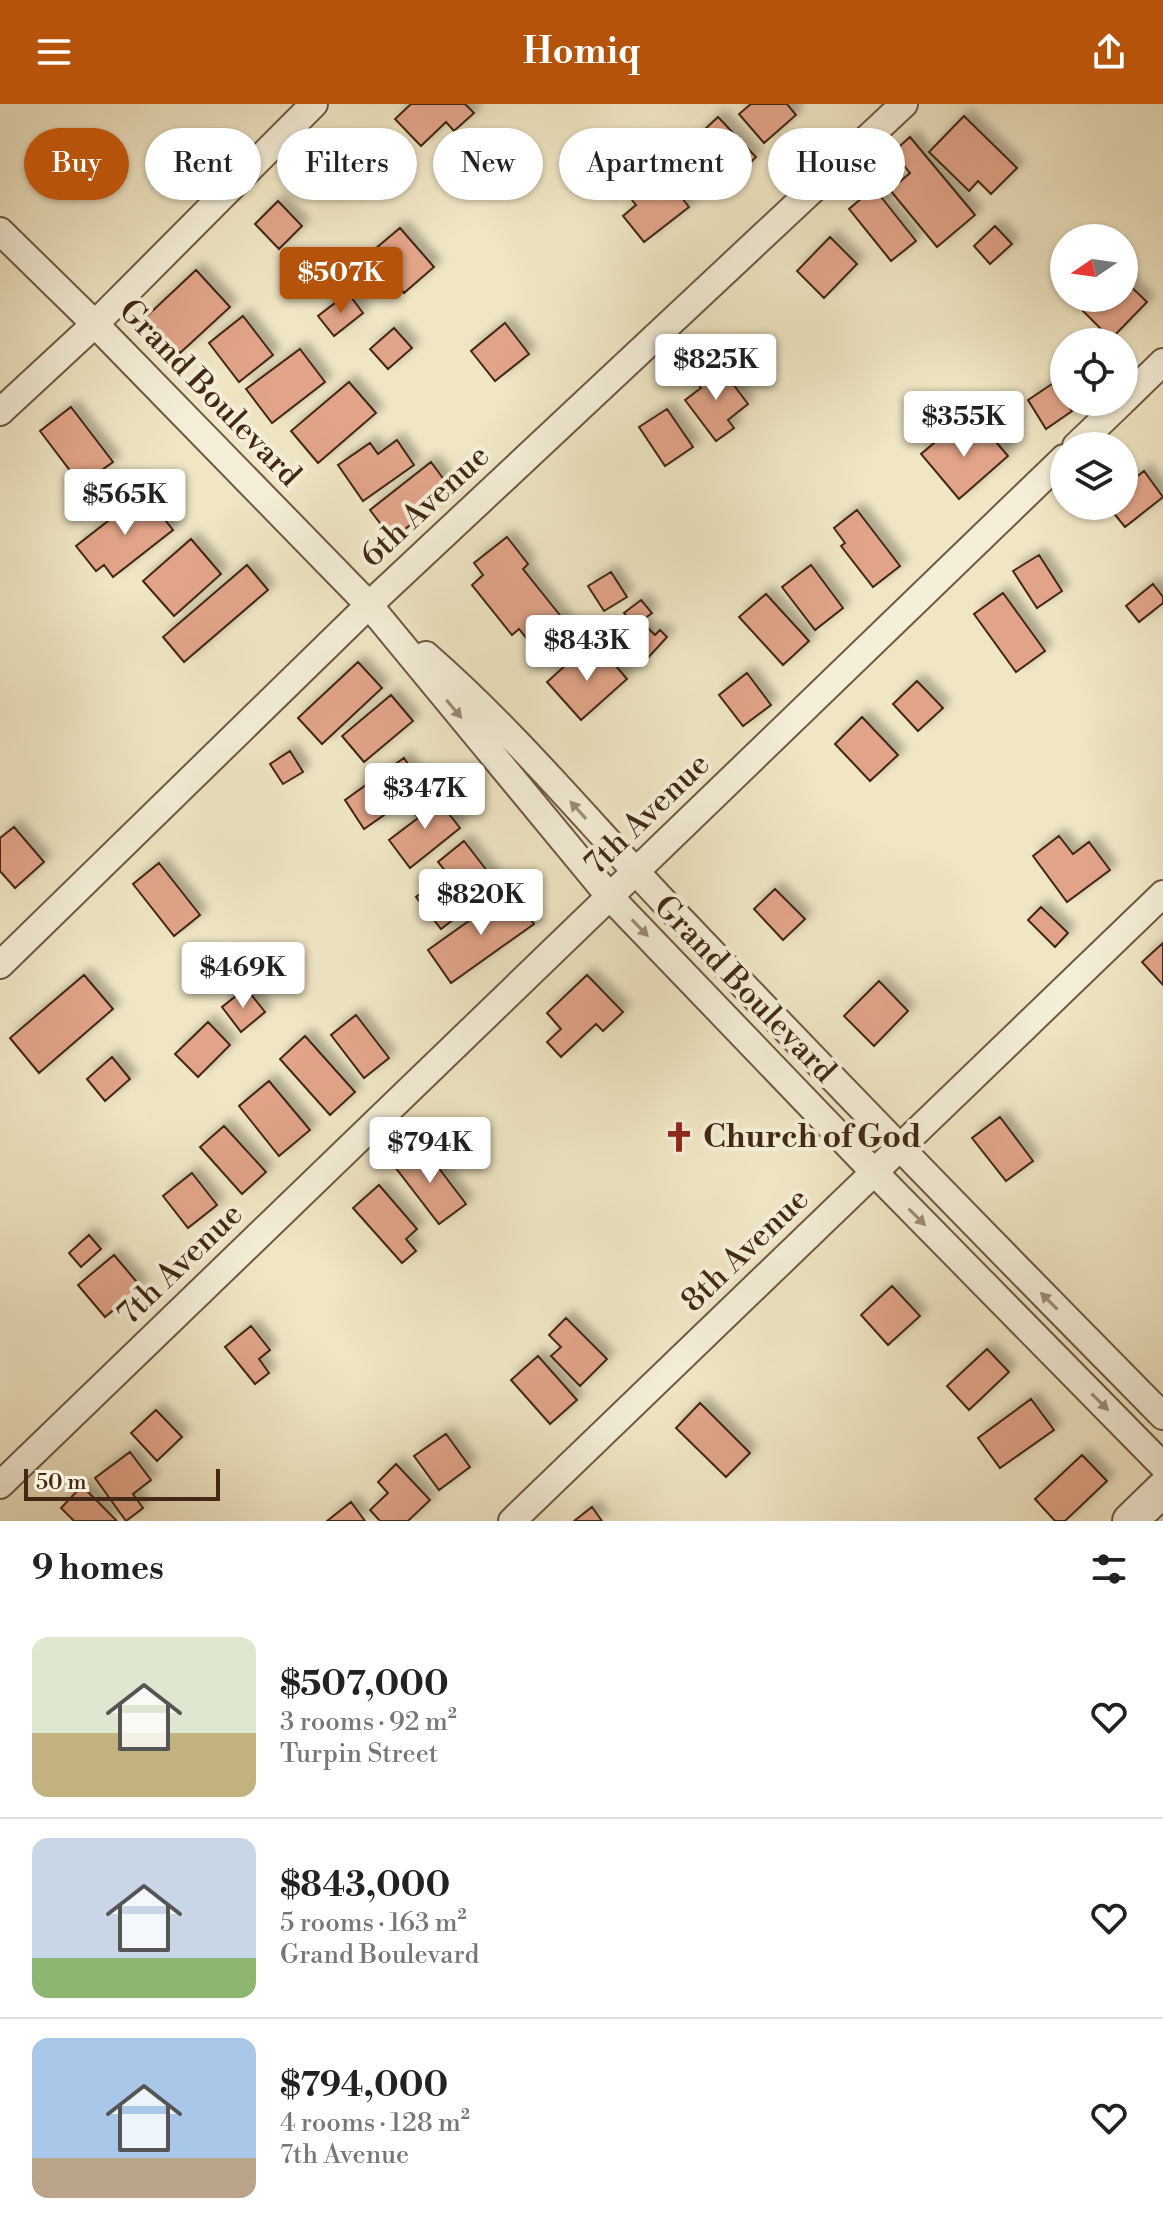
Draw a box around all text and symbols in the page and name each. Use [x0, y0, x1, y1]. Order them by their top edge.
icon: menu [32, 30, 76, 74]
text: Homiq [523, 30, 640, 75]
icon: share [1087, 30, 1131, 74]
chip: Buy [24, 128, 129, 200]
chip: Rent [145, 128, 261, 200]
chip: Filters [277, 128, 417, 200]
chip: New [433, 128, 543, 200]
chip: Apartment [559, 128, 752, 200]
chip: House [768, 128, 905, 200]
north arrow [1050, 224, 1138, 312]
map controls [1050, 224, 1138, 520]
pin: $507K [285, 247, 397, 315]
text: $507K [298, 257, 384, 289]
street label: Grand Boulevard [110, 291, 310, 495]
button: locate [1050, 328, 1138, 416]
pin: $825K [660, 334, 772, 402]
text: $825K [673, 344, 759, 376]
pin: $355K [908, 391, 1020, 459]
text: $355K [922, 401, 1006, 433]
button: layers [1050, 432, 1138, 520]
street label: 6th Avenue [352, 436, 498, 576]
pin: $565K [69, 469, 181, 537]
text: $565K [82, 479, 168, 511]
pin: $843K [531, 615, 643, 683]
text: $843K [544, 625, 630, 657]
one-way arrow [445, 698, 462, 718]
street label: 7th Avenue [576, 744, 718, 884]
pin: $347K [369, 763, 481, 831]
text: $347K [383, 773, 467, 805]
one-way arrow [570, 801, 588, 820]
pin: $820K [425, 869, 537, 937]
text: $820K [437, 879, 525, 911]
street label: Grand Boulevard [645, 887, 845, 1091]
one-way arrow [631, 919, 649, 938]
pin: $469K [187, 942, 299, 1010]
text: $469K [200, 952, 286, 984]
pin: $794K [374, 1117, 486, 1185]
place label: Church of God [703, 1117, 921, 1157]
church icon: Church of God [662, 1120, 696, 1154]
text: $794K [388, 1127, 472, 1159]
street label: 8th Avenue [673, 1179, 817, 1321]
street label: 7th Avenue [109, 1194, 251, 1334]
one-way arrow [907, 1207, 926, 1226]
one-way arrow [1040, 1292, 1059, 1311]
one-way arrow [1090, 1392, 1109, 1411]
scale bar [24, 1465, 220, 1501]
text: 50 m [36, 1469, 87, 1496]
icon: filters [1087, 1547, 1131, 1591]
text: 9 homes [32, 1548, 164, 1590]
text: $507,000 [280, 1664, 449, 1706]
icon: home [96, 1669, 192, 1765]
icon: heart [1087, 1695, 1131, 1739]
text: 3 rooms · 92 m² [280, 1706, 457, 1738]
text: Turpin Street [280, 1738, 438, 1770]
text: $843,000 [280, 1865, 450, 1907]
icon: home [96, 1870, 192, 1966]
icon: heart [1087, 1896, 1131, 1940]
text: 5 rooms · 163 m² [280, 1907, 467, 1939]
text: Grand Boulevard [280, 1939, 479, 1971]
text: $794,000 [280, 2065, 448, 2107]
icon: home [96, 2070, 192, 2166]
icon: heart [1087, 2096, 1131, 2140]
text: 4 rooms · 128 m² [280, 2107, 470, 2139]
text: 7th Avenue [280, 2139, 409, 2171]

